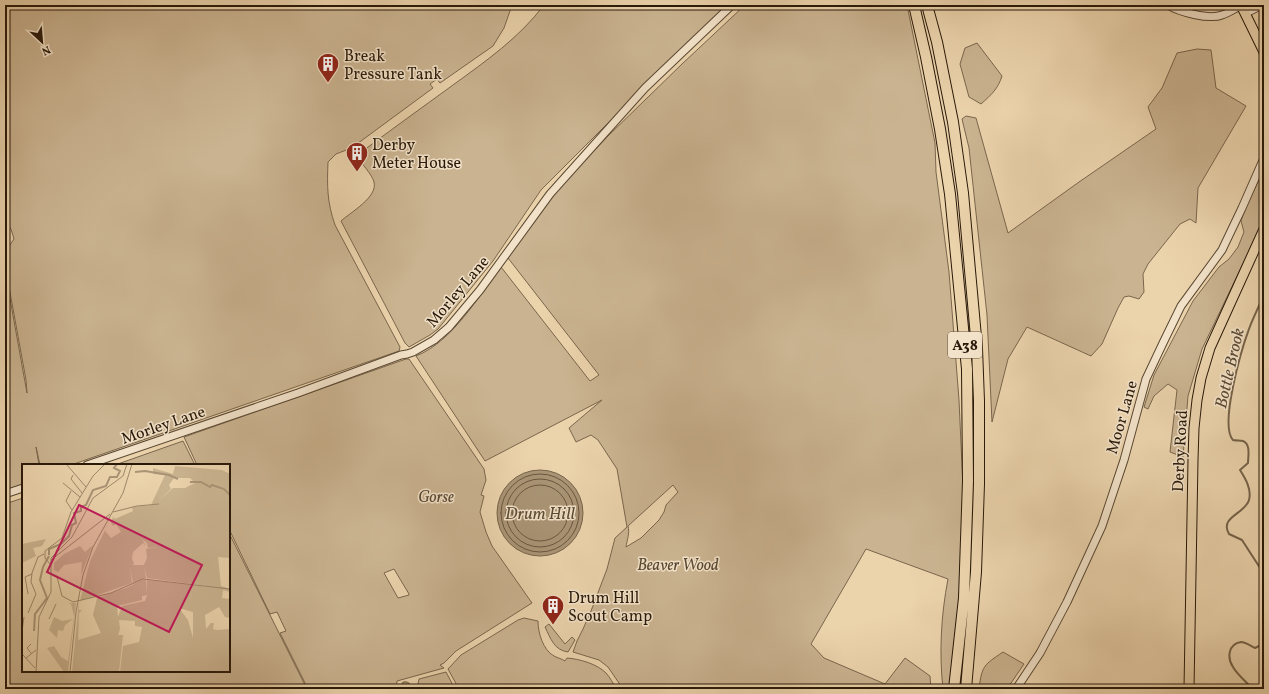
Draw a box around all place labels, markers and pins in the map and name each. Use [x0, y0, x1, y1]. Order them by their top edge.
place label: Break Pressure Tank [344, 46, 442, 86]
building icon: Break Pressure Tank [315, 51, 341, 84]
place label: Derby Meter House [372, 135, 461, 175]
building icon: Derby Meter House [344, 140, 370, 173]
place label: Drum Hill Scout Camp [568, 588, 652, 628]
building icon: Drum Hill Scout Camp [540, 593, 566, 626]

